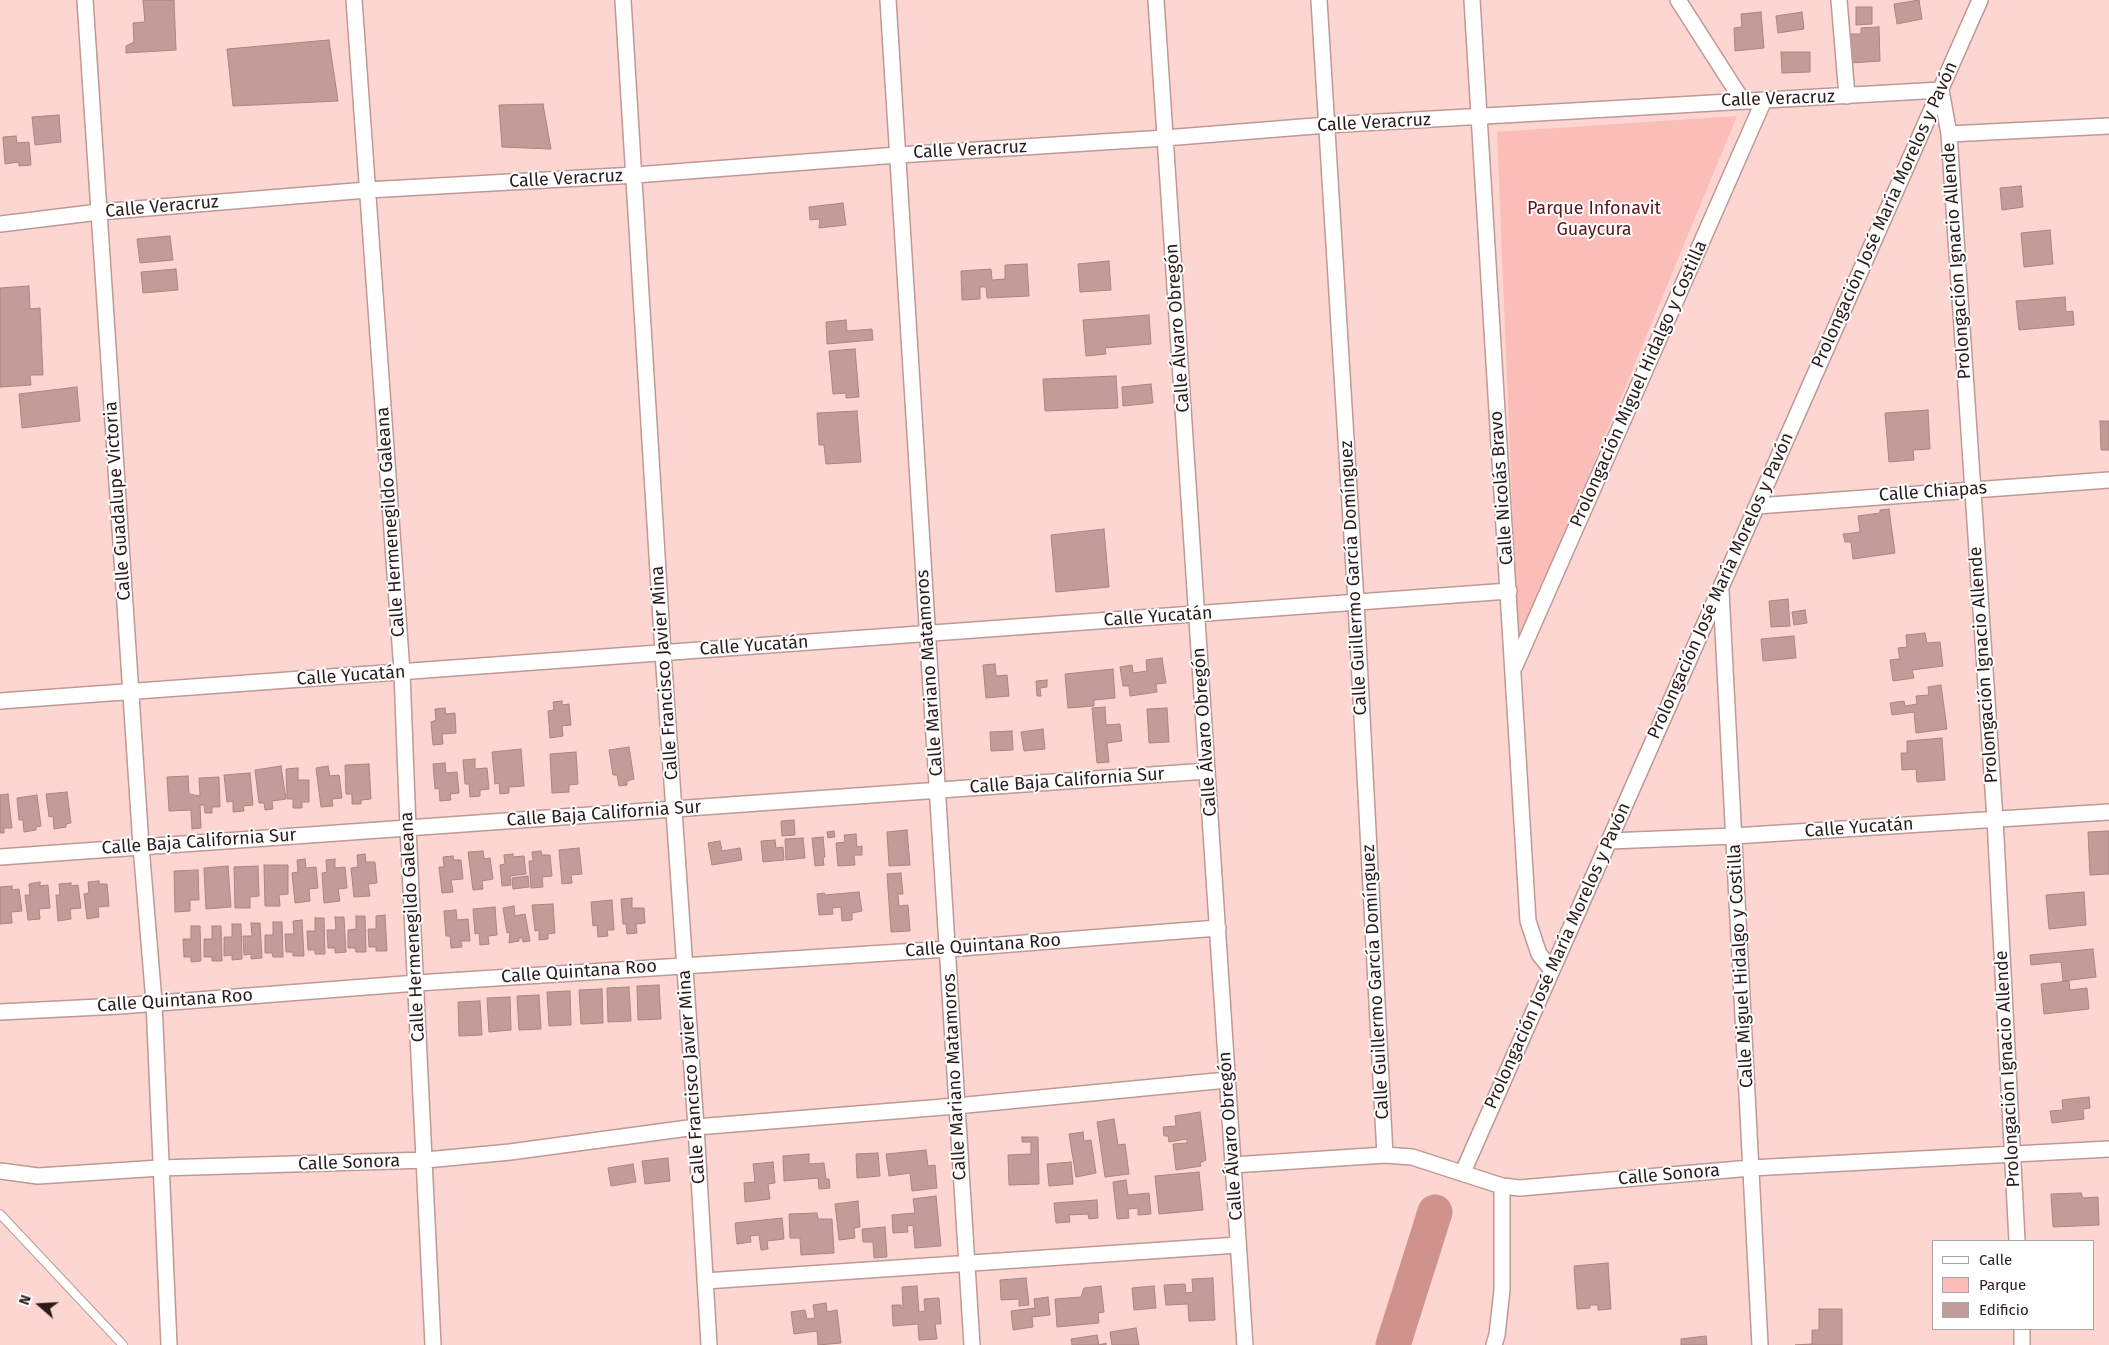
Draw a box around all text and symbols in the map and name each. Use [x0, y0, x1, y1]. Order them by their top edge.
street label: Prolongación José María Morelos y Pavón [1807, 58, 1963, 372]
street label: Calle Veracruz [1721, 86, 1835, 112]
street label: Calle Veracruz [1317, 109, 1431, 137]
street label: Calle Veracruz [913, 136, 1027, 164]
street label: Prolongación Ignacio Allende [1938, 142, 1976, 380]
street label: Calle Veracruz [509, 165, 623, 193]
street label: Calle Veracruz [104, 191, 220, 223]
park label: Parque Infonavit Guaycura [1527, 198, 1661, 240]
street label: Prolongación Miguel Hidalgo y Costilla [1566, 237, 1712, 531]
street label: Calle Álvaro Obregón [1161, 243, 1195, 413]
street label: Calle Guadalupe Victoria [100, 401, 136, 601]
street label: Calle Hermenegildo Galeana [372, 406, 410, 638]
street label: Calle Nicolás Bravo [1486, 410, 1518, 566]
street label: Prolongación José María Morelos y Pavón [1643, 429, 1799, 743]
street label: Calle Guillermo García Domínguez [1336, 440, 1372, 716]
street label: Calle Chiapas [1878, 477, 1988, 507]
street label: Prolongación Ignacio Allende [1965, 546, 2003, 784]
street label: Calle Francisco Javier Mina [647, 565, 683, 781]
street label: Calle Mariano Matamoros [912, 569, 948, 777]
street label: Calle Yucatán [1103, 602, 1213, 632]
street label: Calle Yucatán [699, 631, 809, 661]
street label: Calle Álvaro Obregón [1188, 647, 1222, 817]
street label: Calle Yucatán [296, 661, 406, 691]
street label: Calle Baja California Sur [969, 763, 1165, 799]
street label: Calle Baja California Sur [506, 796, 702, 832]
street label: Prolongación José María Morelos y Pavón [1480, 799, 1636, 1113]
street label: Calle Hermenegildo Galeana [396, 811, 430, 1043]
street label: Calle Yucatán [1804, 813, 1914, 843]
street label: Calle Baja California Sur [101, 824, 297, 860]
street label: Calle Miguel Hidalgo y Costilla [1724, 843, 1758, 1089]
street label: Calle Guillermo García Domínguez [1358, 844, 1394, 1120]
street label: Calle Quintana Roo [904, 930, 1062, 962]
street label: Prolongación Ignacio Allende [1991, 950, 2025, 1188]
street label: Calle Quintana Roo [500, 956, 658, 988]
street label: Calle Francisco Javier Mina [674, 969, 710, 1185]
street label: Calle Mariano Matamoros [939, 973, 971, 1181]
street label: Calle Quintana Roo [96, 985, 254, 1017]
street label: Calle Álvaro Obregón [1214, 1051, 1248, 1221]
street label: Calle Sonora [298, 1150, 400, 1176]
street label: Calle Sonora [1617, 1160, 1721, 1190]
legend [1932, 1240, 2094, 1330]
text: Calle [1979, 1251, 2012, 1269]
text: Parque [1979, 1276, 2026, 1294]
north arrow [15, 1280, 65, 1330]
text: N [16, 1293, 35, 1307]
text: Edificio [1979, 1301, 2029, 1319]

